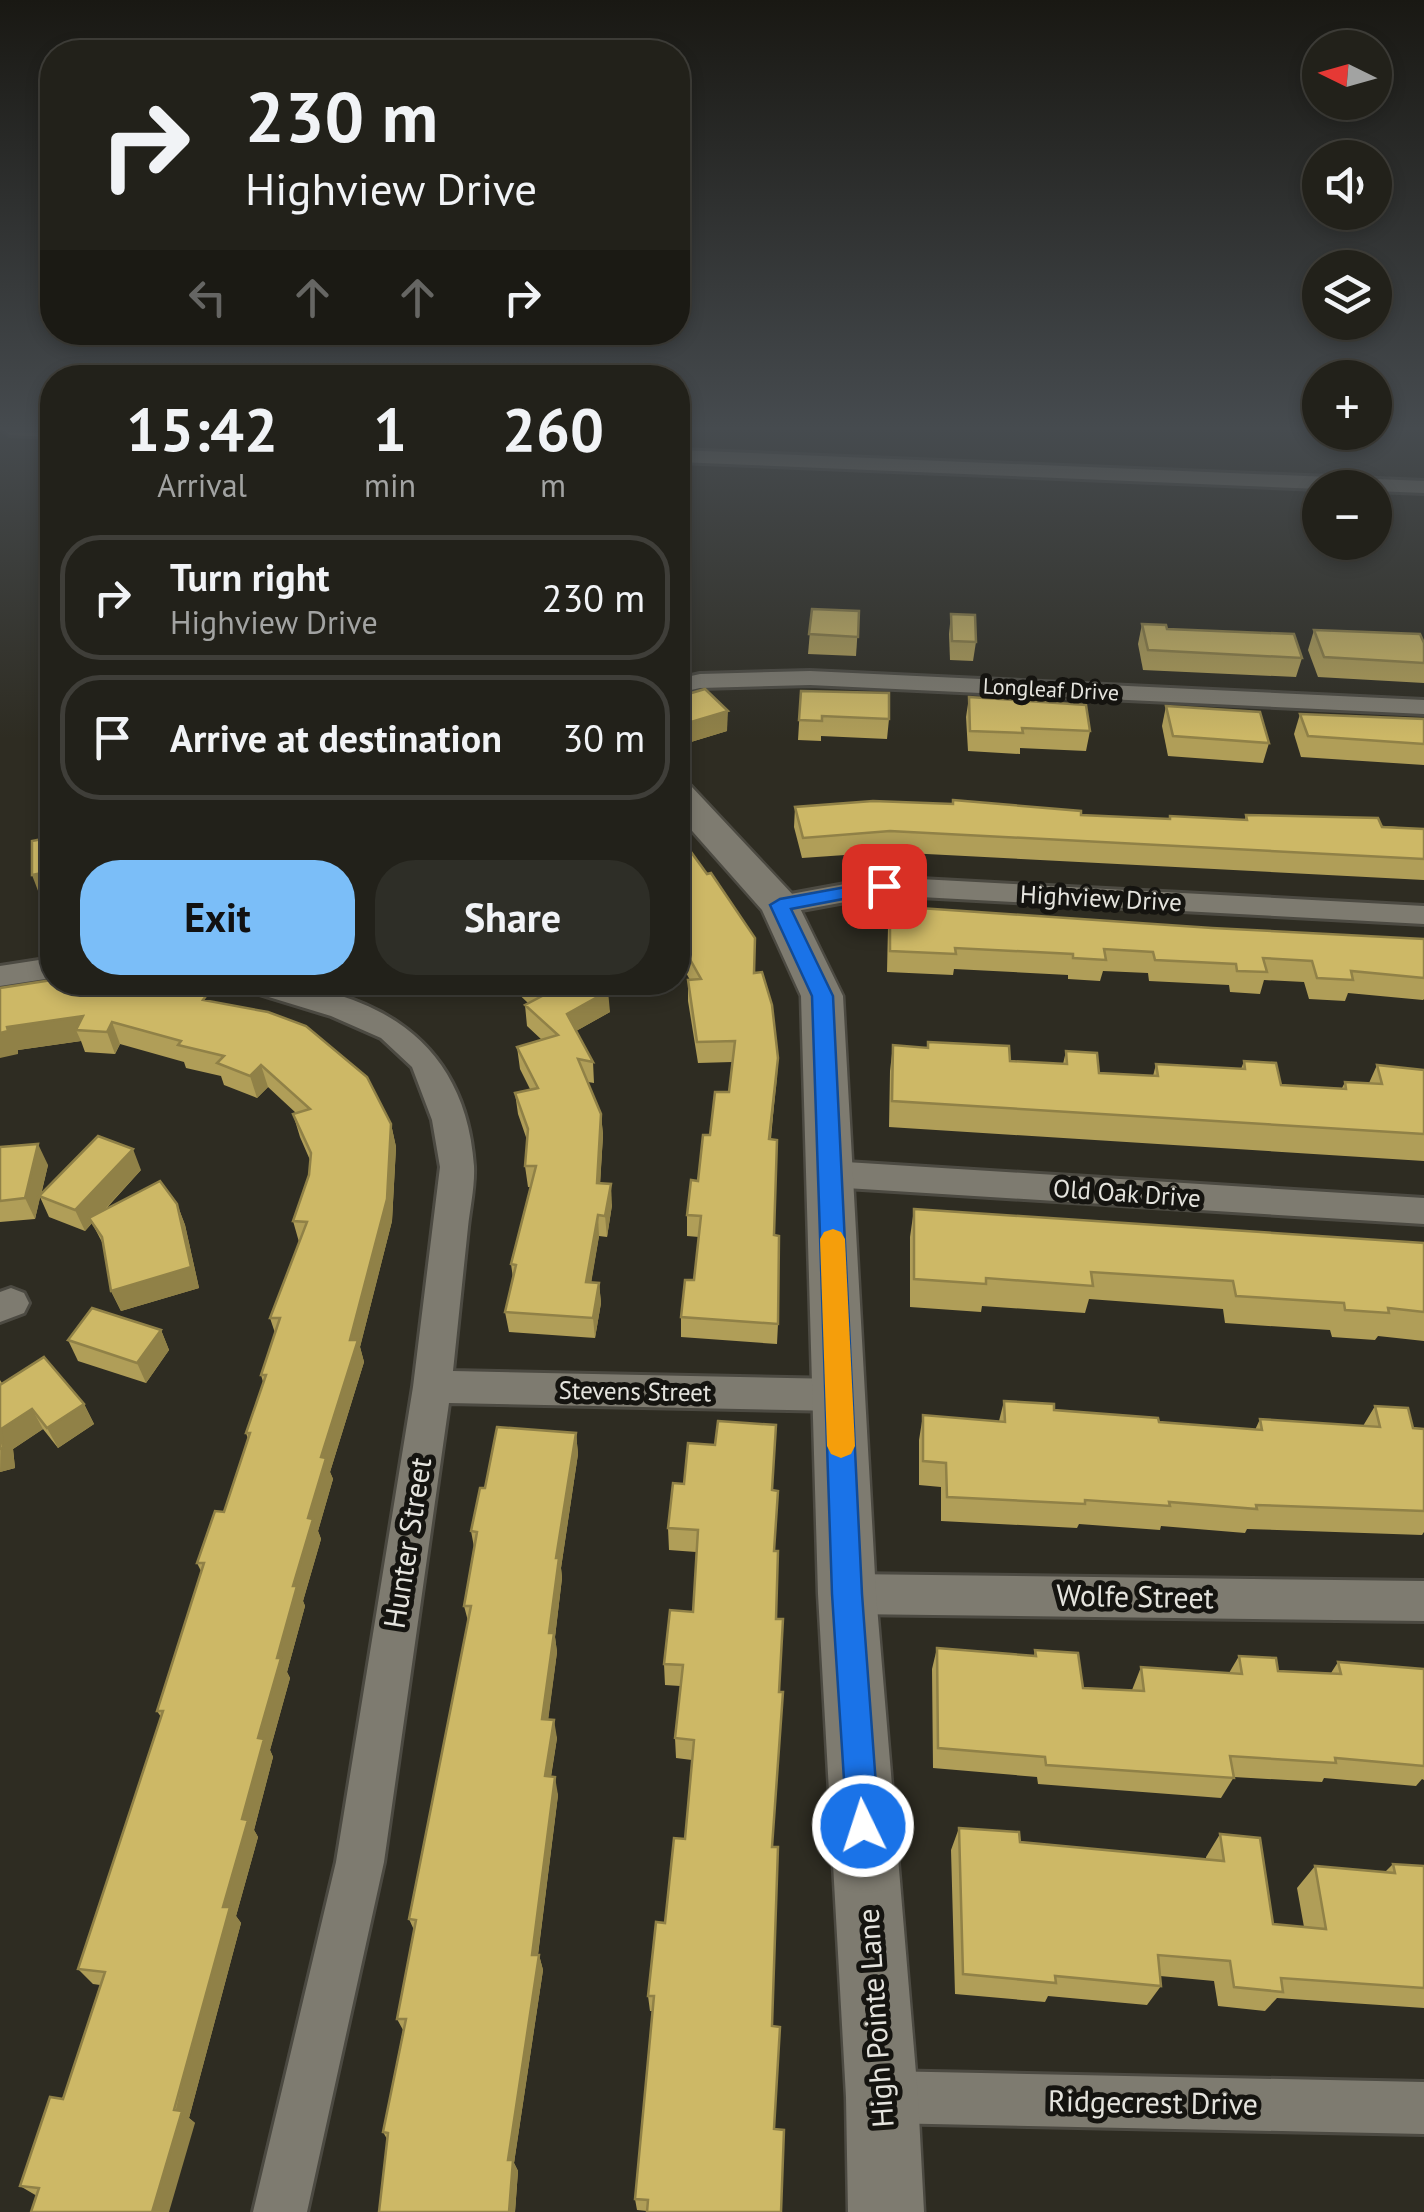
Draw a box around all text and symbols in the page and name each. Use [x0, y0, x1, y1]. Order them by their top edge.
north arrow [1302, 30, 1392, 120]
map controls [1302, 30, 1392, 560]
text: 230 m [245, 71, 438, 161]
icon: right [80, 80, 210, 210]
button: sound [1302, 140, 1392, 230]
text: Highview Drive [245, 159, 537, 217]
button: layers [1302, 250, 1392, 340]
icon: left [180, 270, 235, 325]
icon: ahead [285, 270, 340, 325]
icon: ahead [390, 270, 445, 325]
icon: right [495, 270, 550, 325]
button: + [1302, 360, 1392, 450]
text: 15:42 [126, 390, 278, 468]
text: 1 [373, 390, 407, 468]
text: 260 [502, 390, 604, 468]
text: Arrival [157, 464, 247, 506]
text: min [364, 464, 416, 506]
text: m [540, 464, 566, 506]
button: − [1302, 470, 1392, 560]
text: Turn right [170, 552, 330, 601]
icon: right [85, 570, 140, 625]
text: 230 m [542, 573, 645, 622]
text: Highview Drive [170, 601, 378, 643]
street label: Longleaf Drive [982, 671, 1120, 707]
icon: arrive [85, 710, 140, 765]
text: Arrive at destination [170, 713, 502, 762]
text: 30 m [563, 713, 645, 762]
pin [842, 844, 927, 929]
icon: arrive [857, 859, 912, 914]
button: Exit [80, 860, 355, 975]
button: Share [375, 860, 650, 975]
street label: Highview Drive [1019, 878, 1183, 918]
street label: Old Oak Drive [1052, 1172, 1202, 1214]
street label: Stevens Street [558, 1374, 712, 1408]
street label: Hunter Street [374, 1454, 439, 1631]
street label: Wolfe Street [1056, 1575, 1214, 1616]
position arrow [811, 1774, 915, 1878]
street label: High Pointe Lane [847, 1907, 902, 2129]
street label: Ridgecrest Drive [1048, 2080, 1258, 2123]

